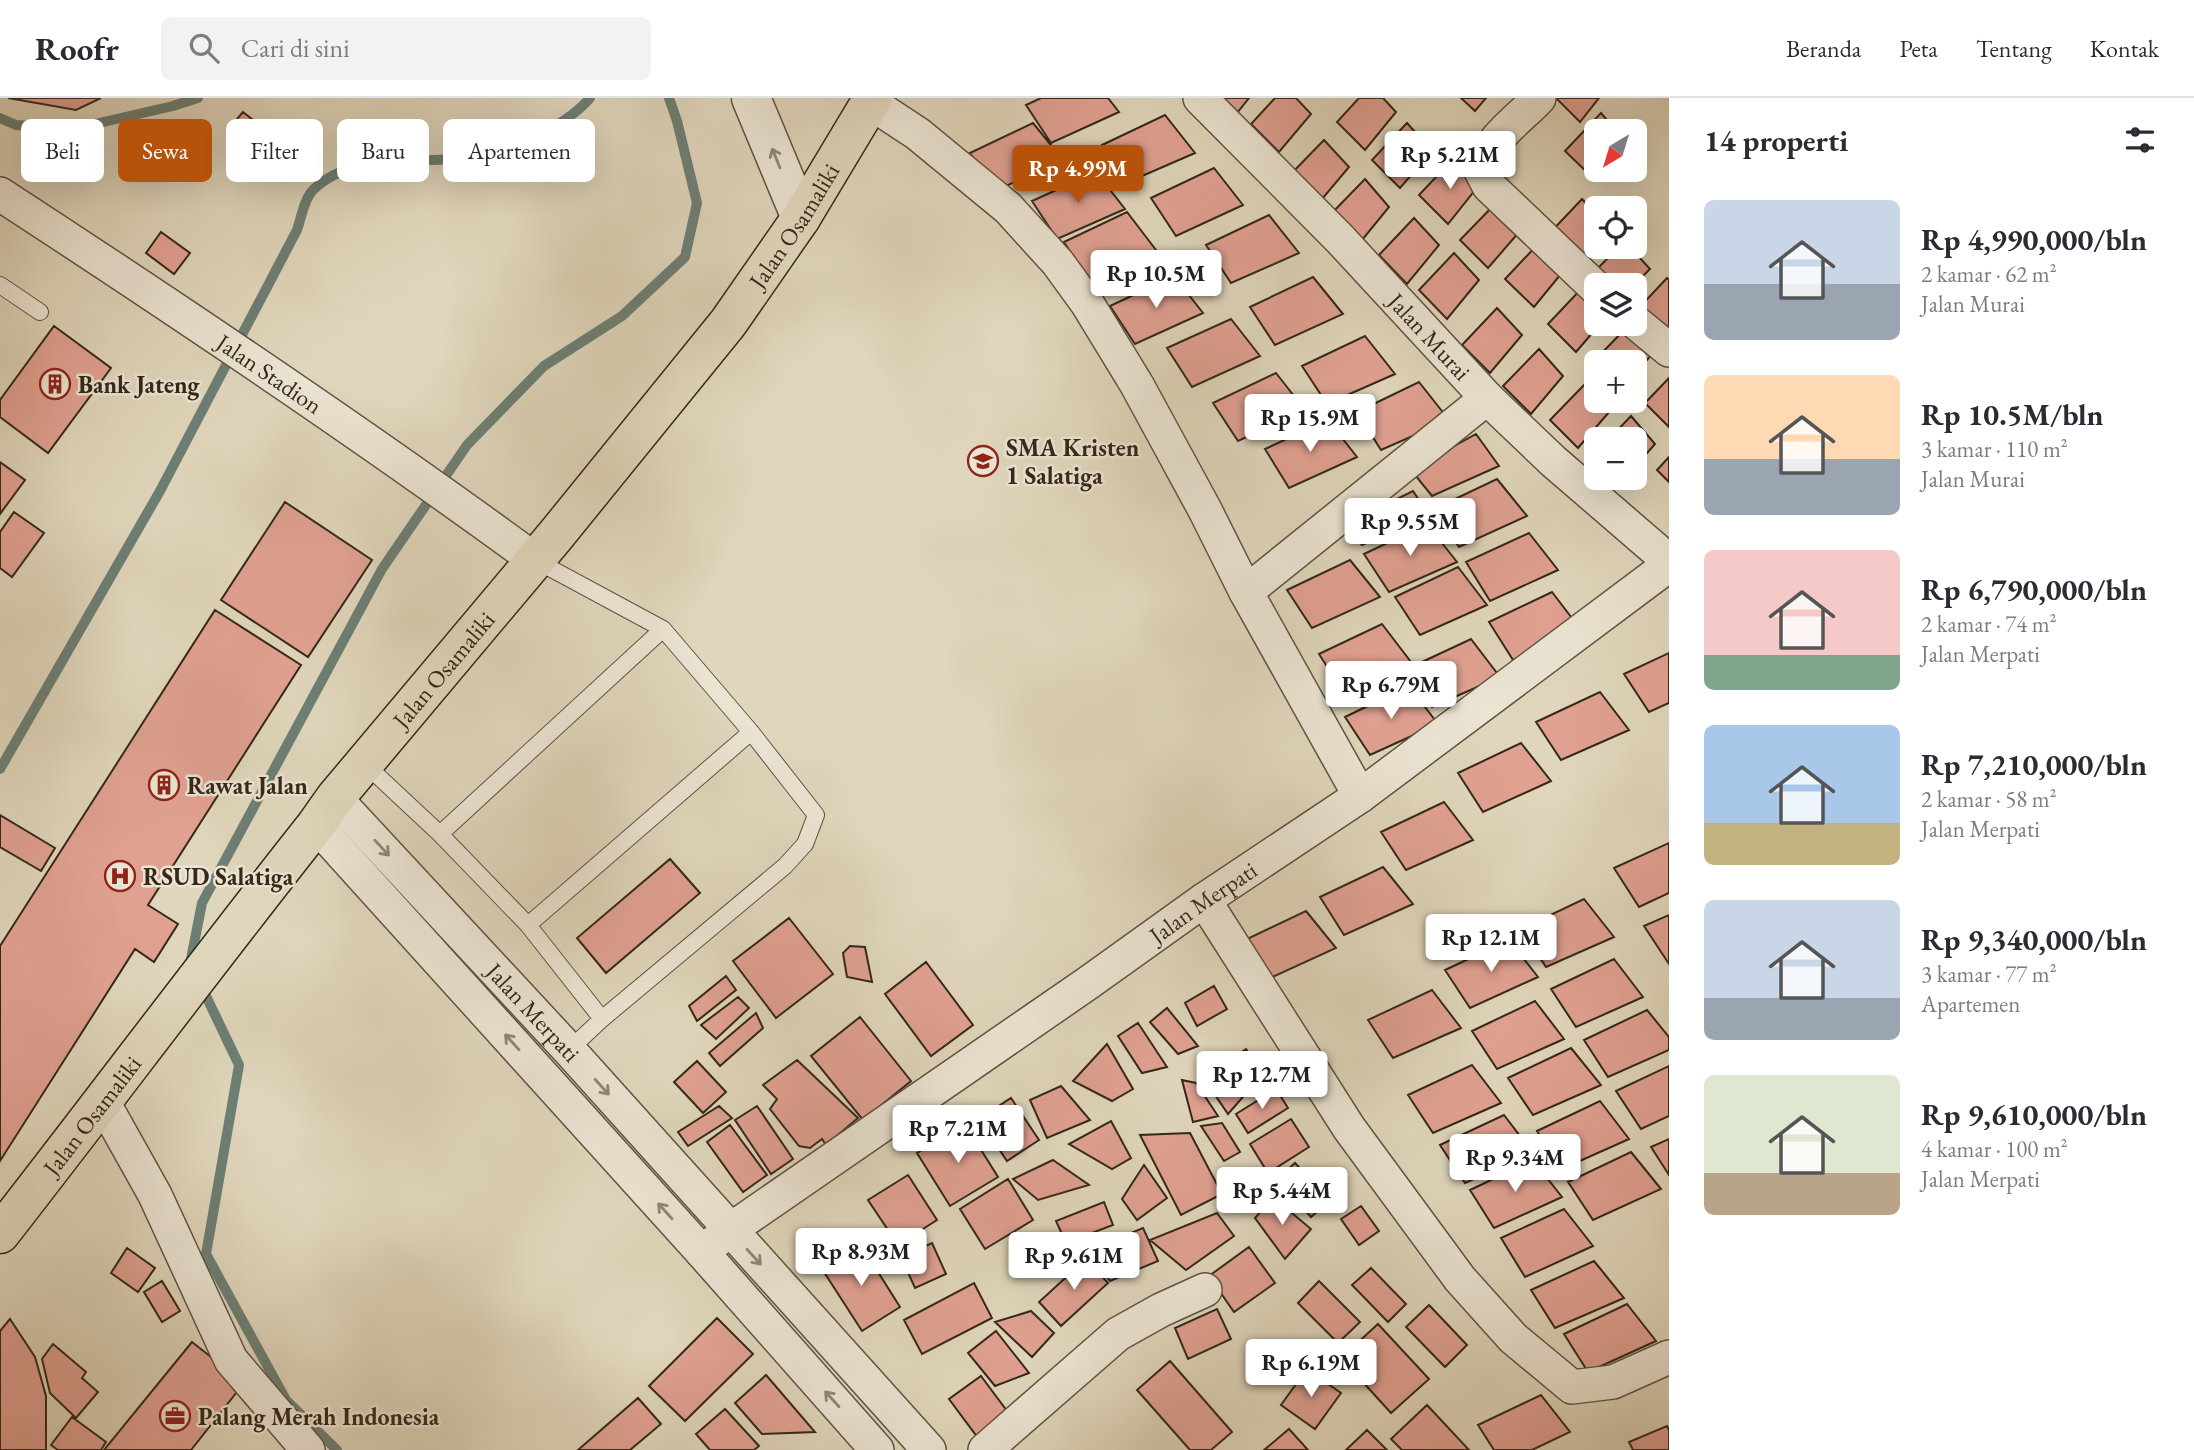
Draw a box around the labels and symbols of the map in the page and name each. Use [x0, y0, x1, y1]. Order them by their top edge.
north arrow [1584, 119, 1647, 182]
pin: Rp 5.21M [1378, 132, 1522, 191]
pin: Rp 4.99M [1006, 146, 1150, 205]
one-way arrow [768, 148, 781, 170]
street label: Jalan Osamaliki [740, 157, 846, 296]
pin: Rp 10.5M [1084, 250, 1228, 310]
street label: Jalan Murai [1380, 284, 1478, 387]
street label: Jalan Stadion [209, 325, 329, 421]
building icon: Bank Jateng [38, 367, 72, 401]
place label: Bank Jateng [78, 369, 201, 401]
pin: Rp 15.9M [1238, 394, 1382, 454]
place label: SMA Kristen 1 Salatiga [1006, 432, 1140, 492]
school or university icon: SMA Kristen 1 Salatiga [966, 444, 1000, 478]
pin: Rp 9.55M [1338, 498, 1482, 558]
street label: Jalan Osamaliki [384, 604, 501, 736]
pin: Rp 6.79M [1319, 662, 1463, 721]
building icon: Rawat Jalan [147, 768, 181, 802]
place label: Rawat Jalan [187, 770, 308, 801]
one-way arrow [373, 839, 390, 856]
street label: Jalan Merpati [1141, 854, 1263, 951]
hospital icon: RSUD Salatiga [103, 859, 137, 893]
place label: RSUD Salatiga [143, 861, 294, 893]
pin: Rp 12.1M [1419, 914, 1563, 974]
street label: Jalan Merpati [479, 954, 587, 1068]
one-way arrow [504, 1033, 520, 1051]
street label: Jalan Osamaliki [35, 1049, 148, 1183]
pin: Rp 12.7M [1190, 1052, 1334, 1111]
one-way arrow [594, 1078, 610, 1096]
pin: Rp 7.21M [886, 1105, 1030, 1165]
pin: Rp 9.34M [1443, 1134, 1587, 1194]
pin: Rp 5.44M [1210, 1168, 1354, 1227]
one-way arrow [656, 1203, 673, 1220]
pin: Rp 8.93M [789, 1228, 933, 1288]
pin: Rp 9.61M [1002, 1232, 1146, 1292]
one-way arrow [746, 1248, 762, 1266]
pin: Rp 6.19M [1239, 1340, 1383, 1399]
one-way arrow [824, 1390, 840, 1408]
office icon: Palang Merah Indonesia [158, 1399, 192, 1433]
place label: Palang Merah Indonesia [198, 1401, 440, 1433]

